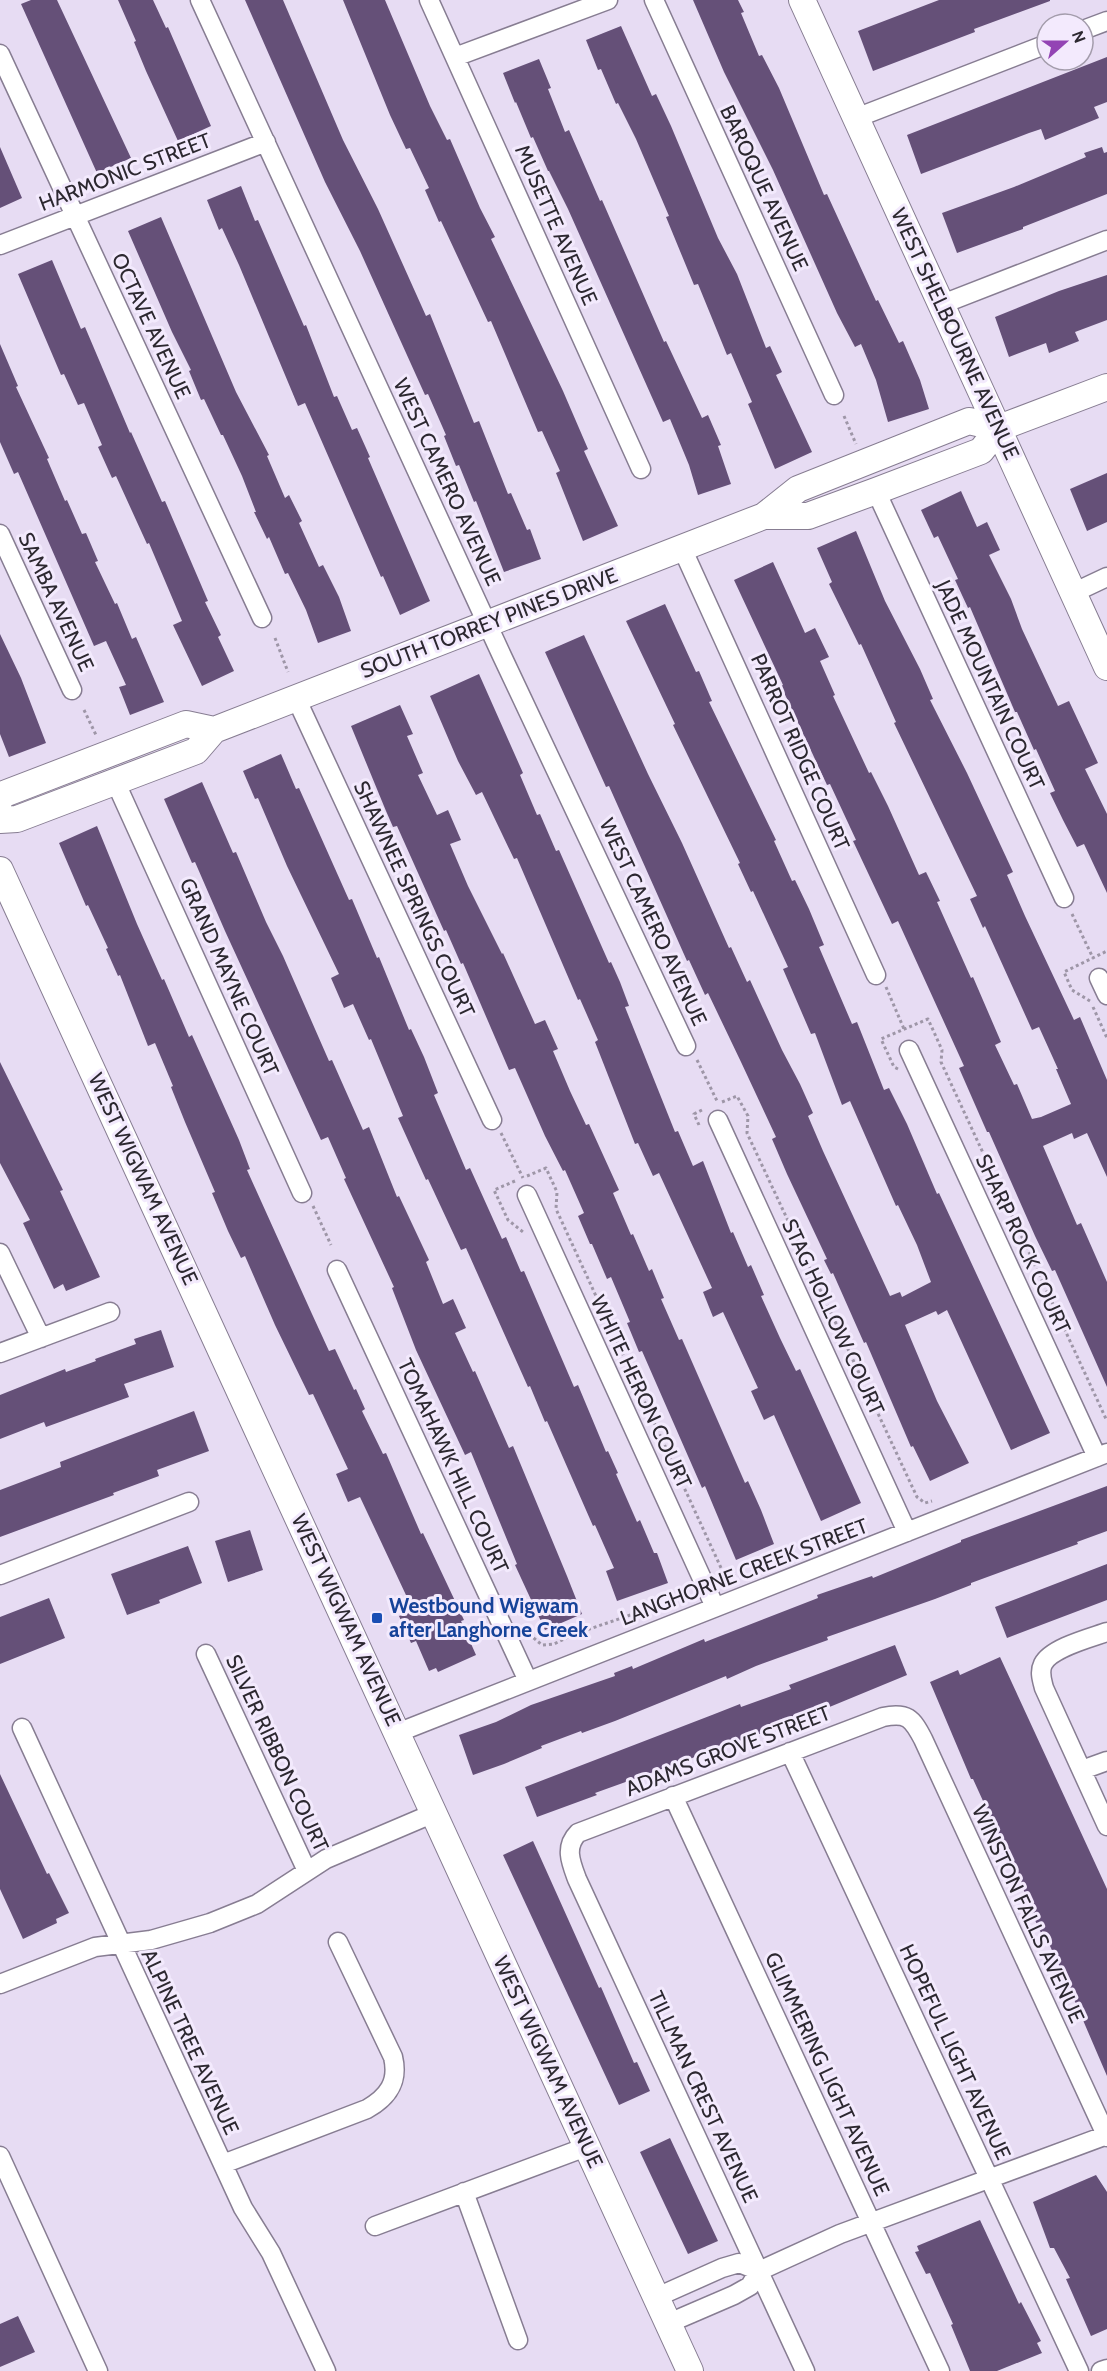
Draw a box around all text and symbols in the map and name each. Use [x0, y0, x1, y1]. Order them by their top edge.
north arrow [1035, 12, 1095, 72]
text: N [1068, 28, 1089, 45]
street label: BAROQUE AVENUE [715, 101, 814, 275]
street label: HARMONIC STREET [35, 127, 214, 216]
street label: MUSETTE AVENUE [510, 141, 603, 309]
street label: WEST SHELBOURNE AVENUE [886, 204, 1025, 464]
street label: OCTAVE AVENUE [107, 249, 196, 403]
street label: WEST CAMERO AVENUE [388, 374, 506, 589]
street label: SAMBA AVENUE [13, 528, 100, 675]
street label: SOUTH TORREY PINES DRIVE [357, 562, 621, 683]
street label: JADE MOUNTAIN COURT [930, 575, 1050, 794]
street label: PARROT RIDGE COURT [746, 650, 855, 854]
street label: SHAWNEE SPRINGS COURT [349, 777, 480, 1021]
street label: WEST CAMERO AVENUE [594, 814, 712, 1029]
street label: GRAND MAYNE COURT [175, 874, 284, 1080]
street label: WEST WIGWAM AVENUE [83, 1069, 204, 1289]
street label: SHARP ROCK COURT [971, 1150, 1076, 1338]
street label: STAG HOLLOW COURT [777, 1215, 890, 1419]
street label: WHITE HERON COURT [586, 1291, 697, 1492]
street label: TOMAHAWK HILL COURT [393, 1355, 514, 1577]
street label: WEST WIGWAM AVENUE [286, 1510, 407, 1730]
street label: LANGHORNE CREEK STREET [616, 1513, 871, 1630]
place label: Westbound Wigwam after Langhorne Creek [389, 1593, 589, 1642]
marker: Westbound Wigwam after Langhorne Creek [370, 1611, 384, 1625]
street label: SILVER RIBBON COURT [221, 1650, 334, 1855]
street label: ADAMS GROVE STREET [622, 1700, 834, 1801]
street label: WINSTON FALLS AVENUE [967, 1801, 1090, 2027]
street label: HOPEFUL LIGHT AVENUE [895, 1940, 1016, 2163]
street label: ALPINE TREE AVENUE [136, 1945, 244, 2139]
street label: GLIMMERING LIGHT AVENUE [760, 1948, 895, 2200]
street label: WEST WIGWAM AVENUE [488, 1952, 609, 2172]
street label: TILLMAN CREST AVENUE [643, 1987, 763, 2207]

